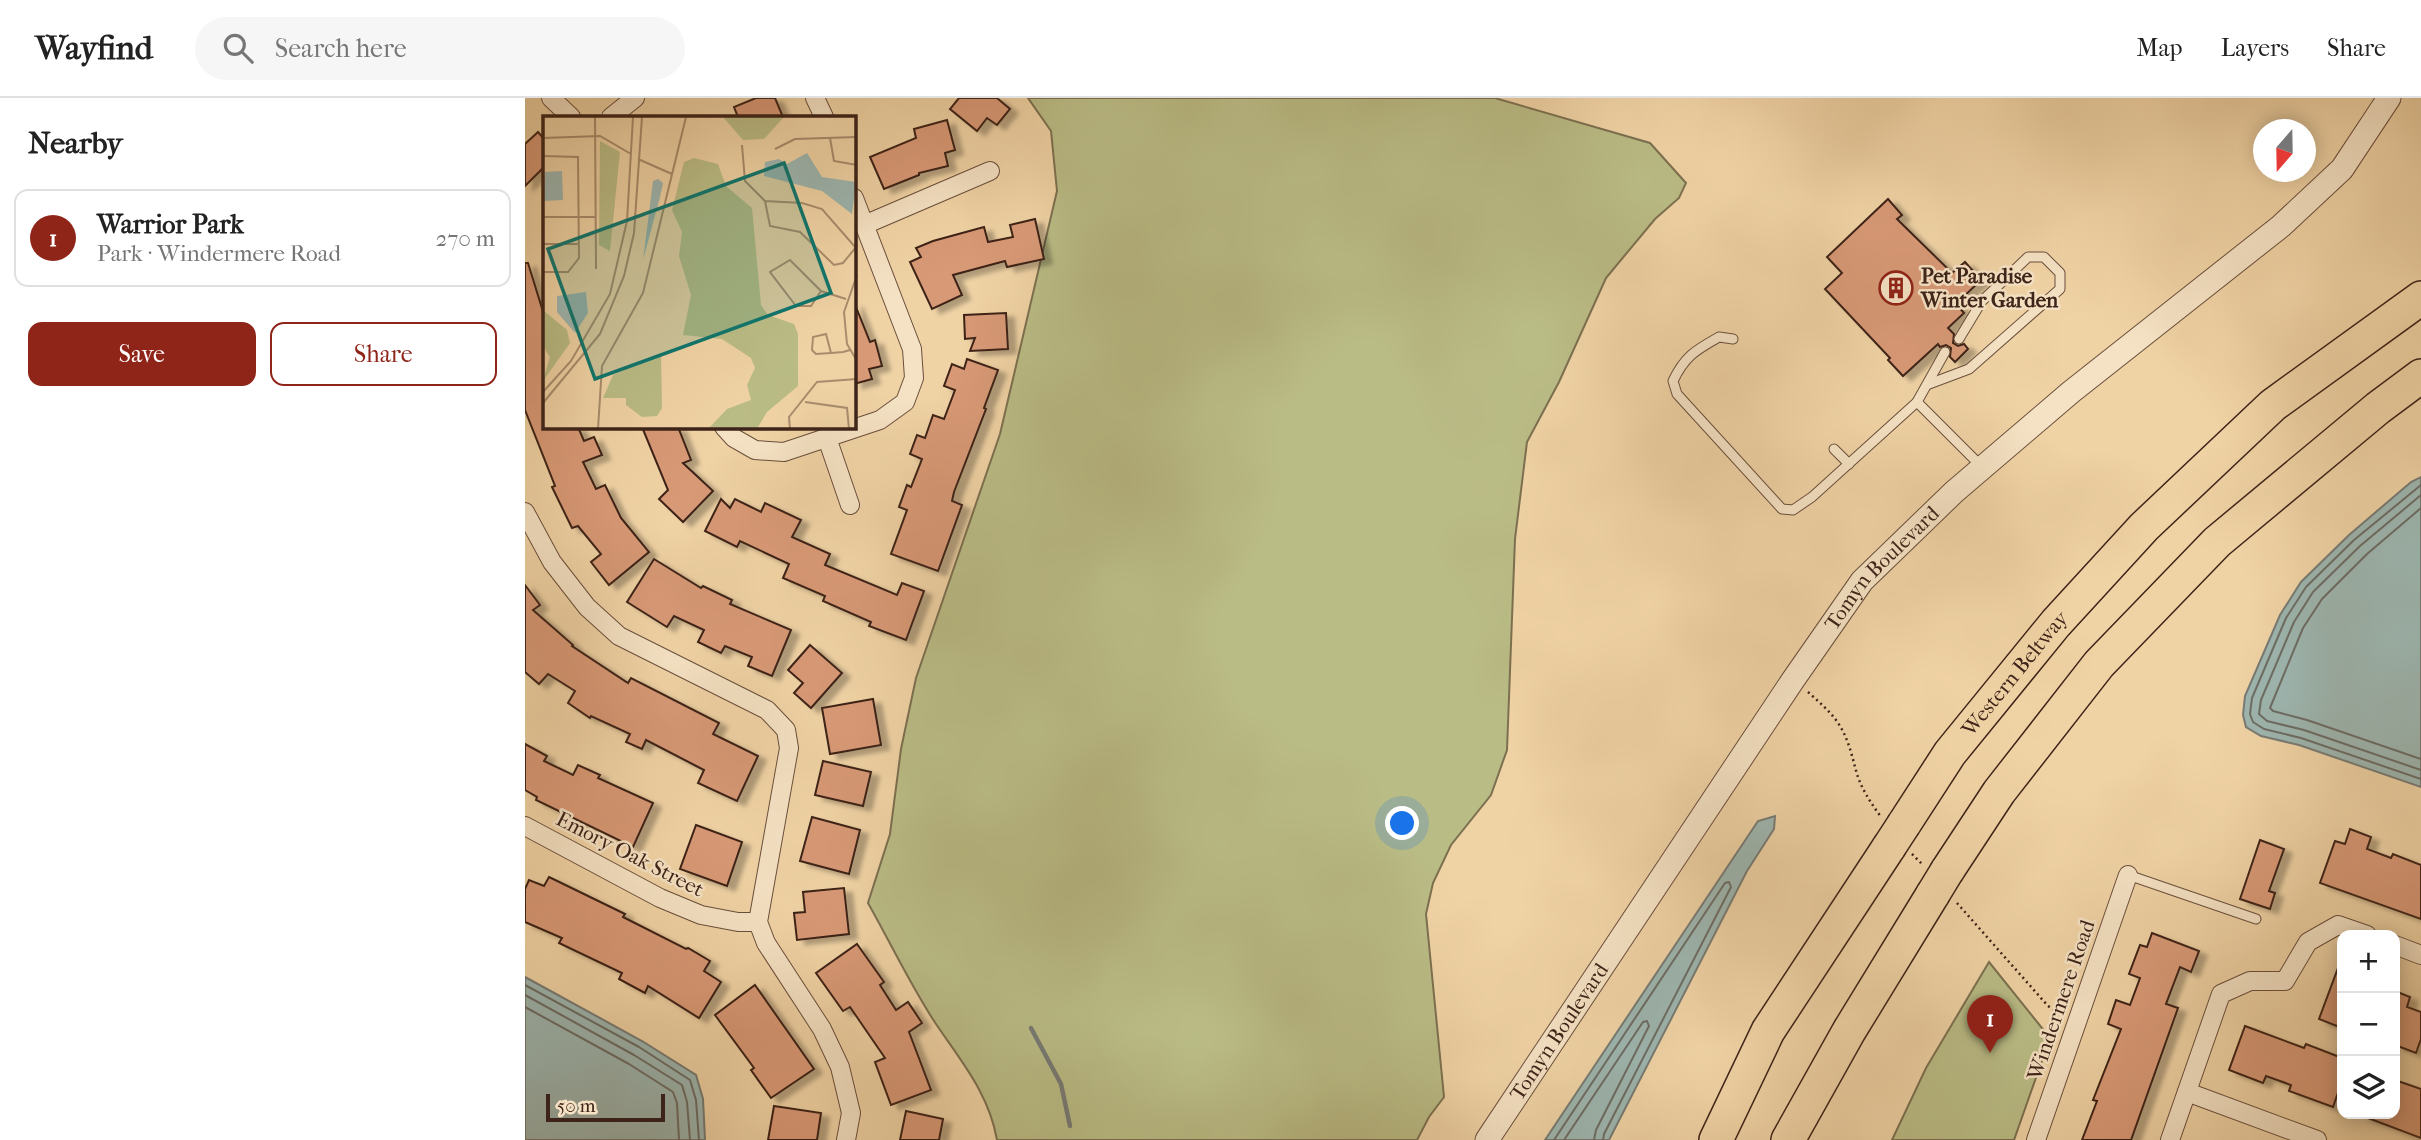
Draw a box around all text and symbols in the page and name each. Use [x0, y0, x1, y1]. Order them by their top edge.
search box [195, 17, 685, 80]
text: Wayfind [35, 29, 153, 68]
icon: search [219, 29, 257, 67]
text: Search here [275, 33, 407, 64]
text: Map [2137, 34, 2183, 62]
text: Layers [2221, 34, 2289, 62]
text: Share [2327, 34, 2386, 62]
inset map [543, 116, 856, 429]
north arrow [2253, 119, 2316, 182]
text: Nearby [28, 126, 123, 161]
text: Warrior Park [97, 209, 244, 240]
text: 1 [49, 225, 57, 252]
text: 270 m [435, 225, 495, 252]
text: Park · Windermere Road [97, 240, 341, 267]
place label: Pet Paradise Winter Garden [1920, 264, 2059, 312]
building icon: Pet Paradise Winter Garden [1877, 269, 1915, 307]
button: Save [28, 322, 256, 386]
button: Share [270, 322, 497, 386]
street label: Tomyn Boulevard [1820, 501, 1944, 635]
street label: Western Beltway [1956, 606, 2073, 742]
street label: Emory Oak Street [552, 806, 708, 902]
your location [1385, 806, 1419, 840]
street label: Windermere Road [2022, 916, 2100, 1084]
map controls [2337, 930, 2400, 1119]
button: + [2337, 930, 2400, 993]
street label: Tomyn Boulevard [1505, 958, 1613, 1105]
button: − [2337, 993, 2400, 1056]
pin: 1 [1967, 995, 2013, 1053]
button: layers [2337, 1056, 2400, 1119]
scale bar [546, 1091, 665, 1123]
text: 50 m [557, 1095, 596, 1117]

